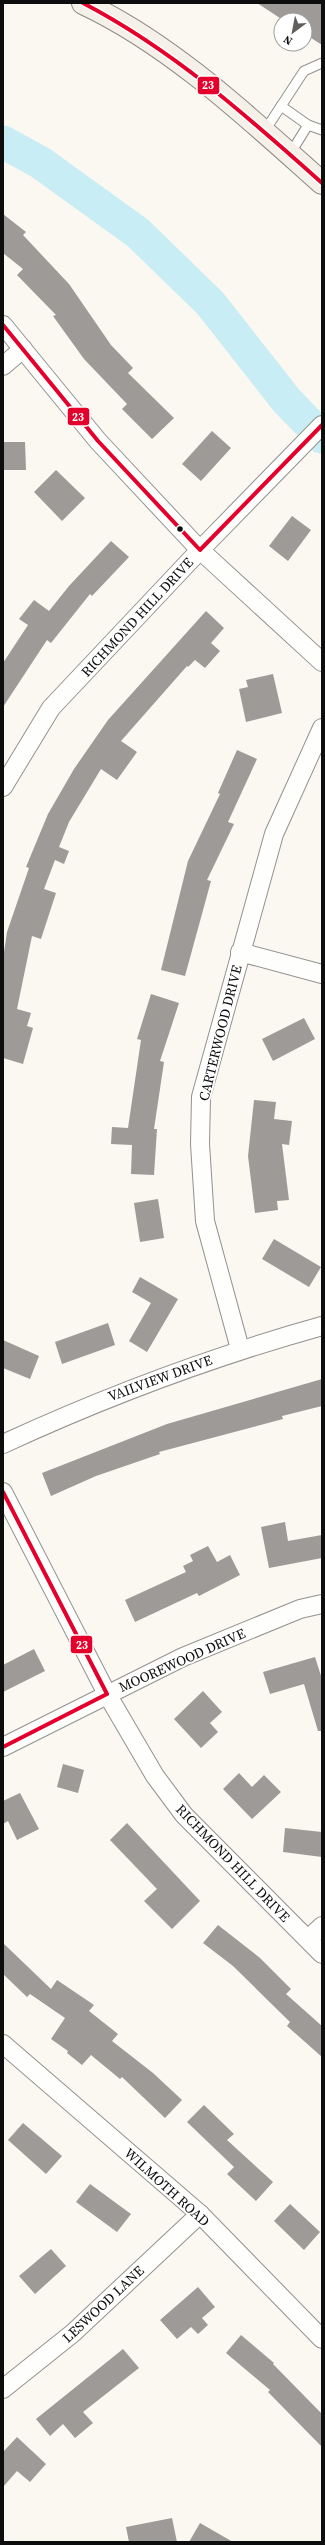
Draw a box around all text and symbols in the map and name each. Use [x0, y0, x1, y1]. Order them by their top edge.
north arrow [273, 12, 313, 52]
text: N [281, 32, 295, 49]
line badge: 23 [197, 76, 220, 95]
text: 23 [202, 78, 214, 93]
line badge: 23 [67, 407, 90, 426]
text: 23 [72, 410, 84, 425]
unlabelled marker [175, 524, 185, 534]
street label: RICHMOND HILL DRIVE [76, 553, 198, 681]
street label: CARTERWOOD DRIVE [193, 963, 247, 1103]
street label: VAILVIEW DRIVE [105, 1350, 215, 1406]
street label: MOOREWOOD DRIVE [116, 1623, 248, 1697]
line badge: 23 [70, 1635, 93, 1654]
text: 23 [76, 1638, 88, 1653]
street label: RICHMOND HILL DRIVE [171, 1800, 295, 1926]
street label: WILMOTH ROAD [120, 2143, 214, 2231]
street label: LESWOOD LANE [58, 2261, 148, 2347]

